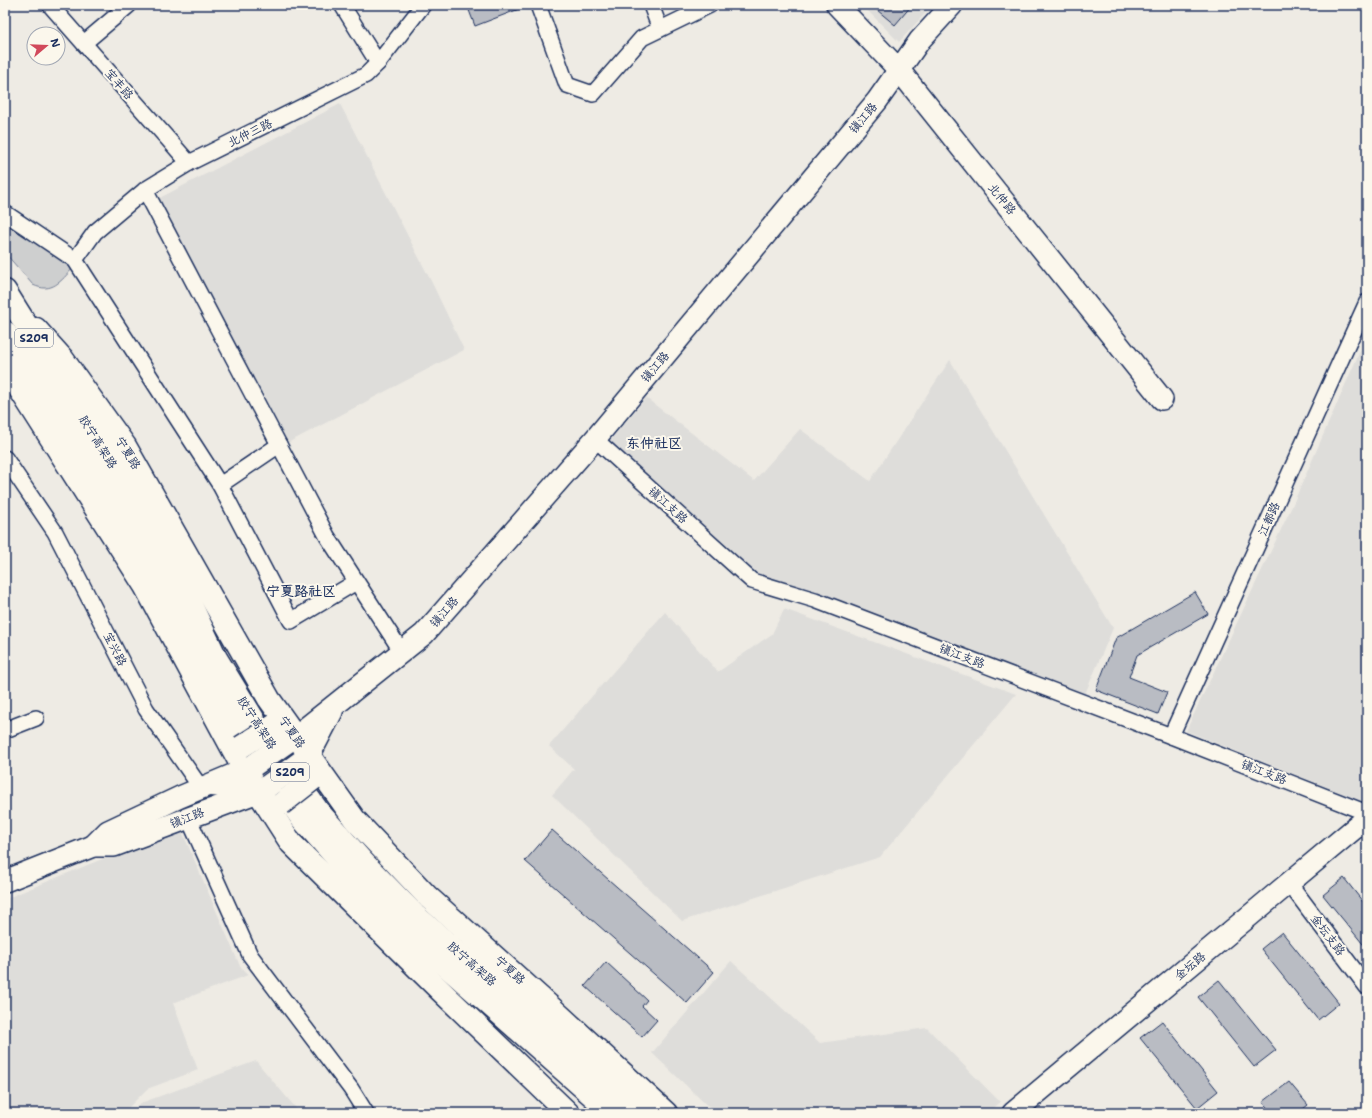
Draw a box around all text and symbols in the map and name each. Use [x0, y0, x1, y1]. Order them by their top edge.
north arrow [26, 26, 66, 66]
text: N [46, 36, 64, 50]
street label: 宝丰路 [101, 65, 137, 103]
street label: 镇江路 [845, 99, 881, 137]
street label: 北仲三路 [225, 115, 275, 151]
street label: 北仲路 [984, 180, 1020, 218]
road number: S209 [15, 329, 53, 347]
street label: 镇江路 [637, 348, 673, 386]
street label: 胶宁高架路 [75, 412, 121, 472]
street label: 宁夏路 [112, 433, 144, 473]
district label: 东仲社区 [626, 434, 682, 452]
street label: 镇江支路 [645, 483, 691, 527]
street label: 江都路 [1254, 499, 1284, 539]
district label: 宁夏路社区 [266, 582, 336, 600]
street label: 镇江路 [426, 593, 462, 631]
street label: 宝兴路 [100, 629, 130, 669]
street label: 镇江支路 [937, 640, 987, 672]
street label: 胶宁高架路 [234, 693, 280, 753]
street label: 宁夏路 [275, 713, 309, 751]
street label: 镇江支路 [1239, 756, 1289, 788]
road number: S209 [271, 763, 309, 781]
street label: 镇江路 [167, 804, 207, 832]
street label: 金坛支路 [1307, 911, 1349, 959]
street label: 胶宁高架路 [444, 938, 500, 990]
street label: 金坛路 [1171, 948, 1209, 984]
street label: 宁夏路 [491, 952, 529, 988]

